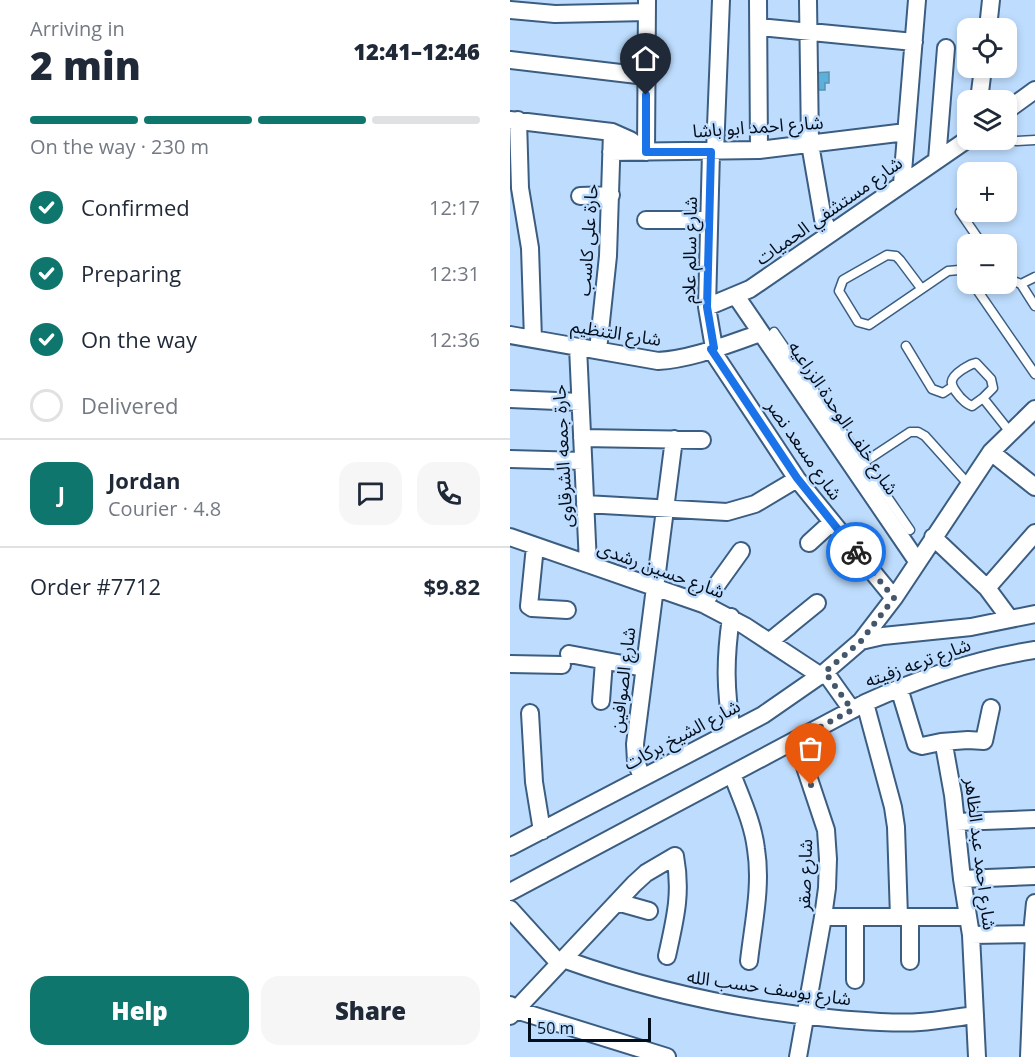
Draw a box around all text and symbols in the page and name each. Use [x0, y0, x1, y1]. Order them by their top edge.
text: Arriving in [30, 15, 125, 42]
map controls [957, 18, 1017, 294]
button: locate [957, 18, 1017, 78]
pin [620, 33, 671, 95]
text: 12:41–12:46 [353, 36, 480, 66]
text: 2 min [30, 38, 141, 91]
icon: home [629, 42, 662, 75]
button: layers [957, 90, 1017, 150]
street label: شارع احمد ابو باشا [692, 109, 824, 146]
text: On the way · 230 m [30, 133, 209, 160]
street label: شارع مستشفي الحميات [750, 150, 908, 272]
button: + [957, 162, 1017, 222]
street label: حارة على كاسب [571, 183, 603, 297]
icon: check [30, 191, 63, 224]
text: Confirmed [81, 192, 190, 222]
text: 12:17 [429, 194, 480, 221]
street label: شارع سالم علام [676, 196, 705, 304]
button: − [957, 234, 1017, 294]
icon: check [30, 257, 63, 290]
text: Preparing [81, 258, 181, 288]
text: 12:31 [429, 260, 480, 287]
street label: شارع التنظيم [569, 313, 663, 354]
icon: check [30, 323, 63, 356]
text: On the way [81, 324, 197, 354]
text: 12:36 [429, 326, 480, 353]
street label: شارع خلف الوحدة الزراعيه [781, 336, 904, 501]
street label: حارة جمعه الشرقاوى [546, 384, 578, 528]
text: Delivered [81, 390, 179, 420]
street label: شارع مسعد نصر [758, 394, 848, 506]
button: chat [339, 462, 402, 525]
button: phone [417, 462, 480, 525]
text: Jordan [108, 465, 181, 495]
text: J [58, 478, 65, 508]
text: Courier · 4.8 [108, 495, 221, 522]
courier [826, 522, 886, 582]
street label: شارع حسين رشدى [593, 535, 728, 606]
icon: bike [840, 536, 873, 569]
text: Order #7712 [30, 571, 161, 601]
text: $9.82 [423, 571, 480, 601]
street label: شارع الصوافين [604, 626, 643, 735]
street label: شارع ترعه زفيته [862, 632, 975, 695]
street label: شارع الشيخ بركات [619, 693, 745, 778]
pin [785, 723, 836, 785]
icon: bag [794, 732, 827, 765]
street label: شارع احمد عبد الظاهر [957, 775, 1002, 932]
street label: شارع صقر [791, 839, 820, 912]
street label: شارع يوسف حسب الله [685, 964, 853, 1013]
button: Help [30, 976, 249, 1045]
button: Share [261, 976, 480, 1045]
scale bar [528, 1015, 651, 1042]
text: 50 m [537, 1017, 574, 1039]

